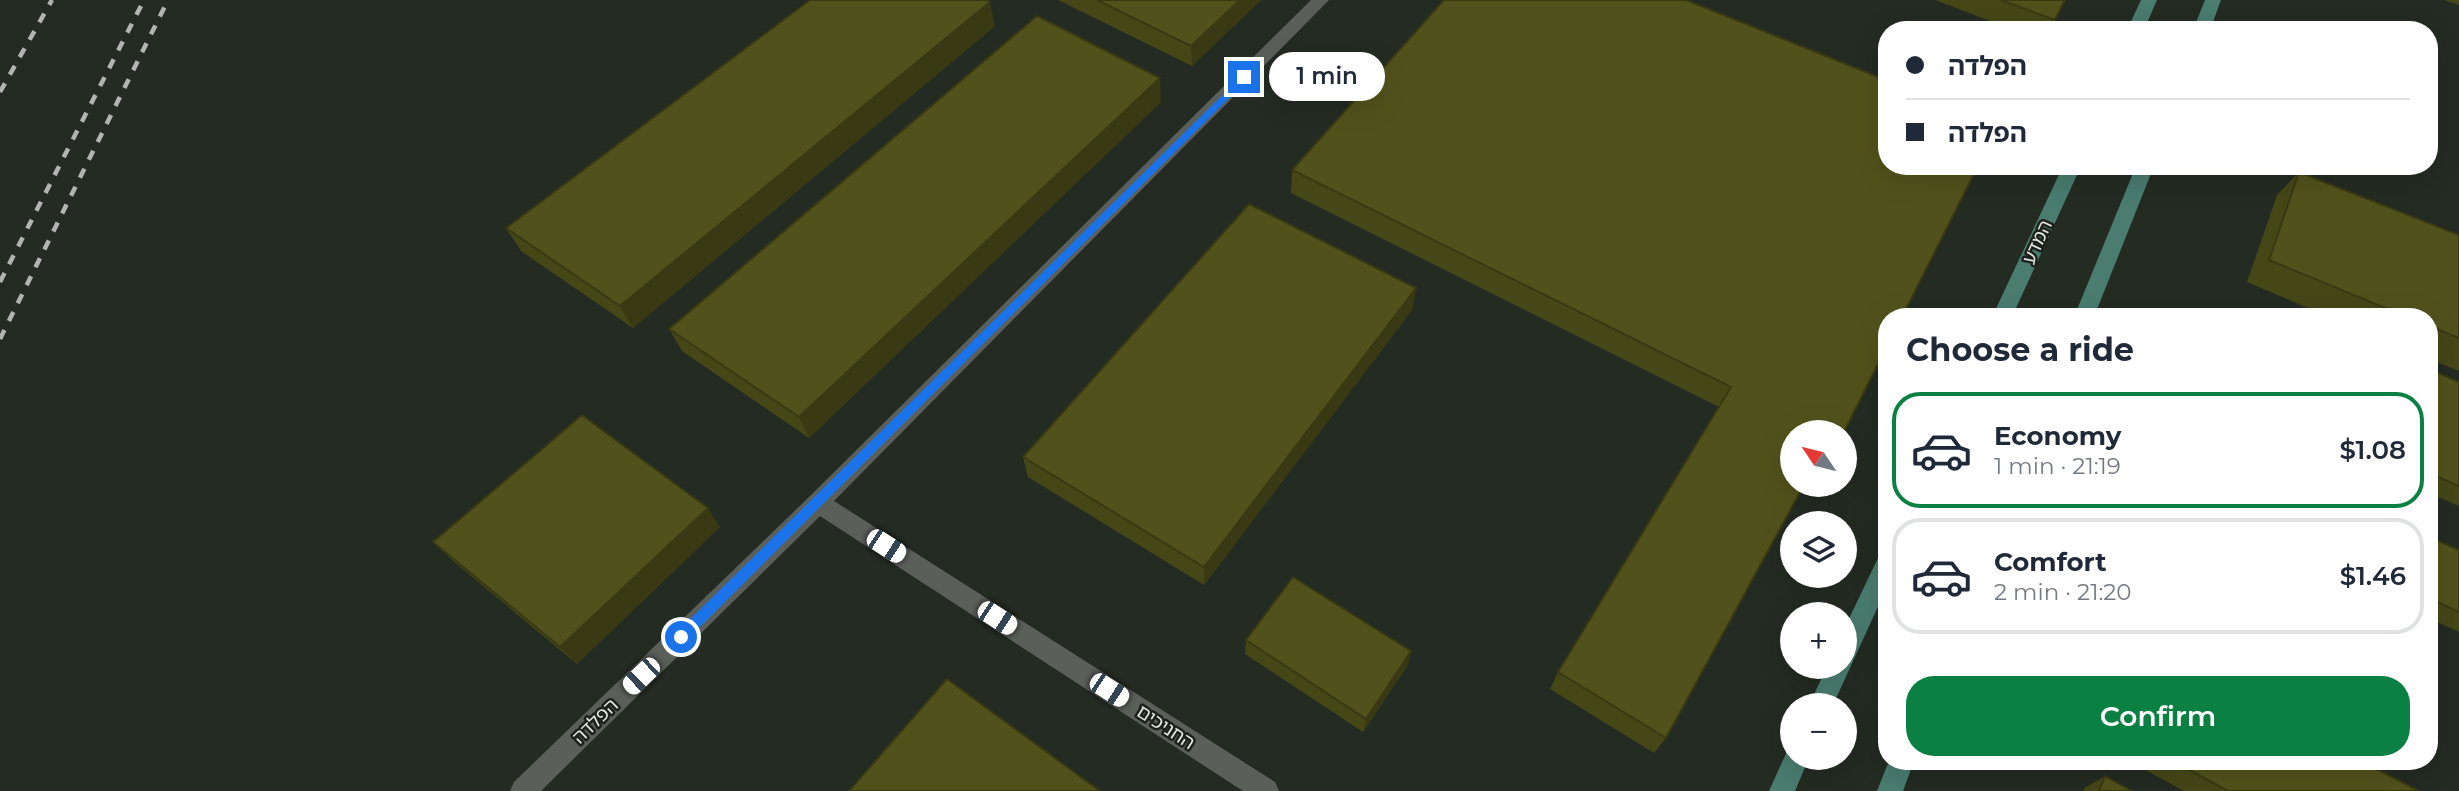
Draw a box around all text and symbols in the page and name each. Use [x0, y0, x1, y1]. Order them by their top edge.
text: הפלדה [1948, 50, 2027, 82]
callout: 1 min [1268, 52, 1384, 102]
route end [1228, 61, 1260, 93]
text: 1 min [1296, 62, 1358, 90]
text: הפלדה [1948, 117, 2027, 149]
street label: המדע [2017, 216, 2057, 268]
text: Choose a ride [1906, 330, 2134, 369]
icon: car [1910, 419, 1973, 482]
north arrow [1780, 420, 1857, 497]
map controls [1780, 420, 1857, 770]
text: Economy [1994, 420, 2121, 452]
text: $1.08 [2340, 434, 2406, 466]
text: 1 min · 21:19 [1994, 452, 2121, 480]
button: layers [1780, 511, 1857, 588]
car [863, 526, 910, 566]
icon: car [1910, 545, 1973, 608]
text: Comfort [1994, 546, 2106, 578]
text: $1.46 [2340, 560, 2406, 592]
text: 2 min · 21:20 [1994, 578, 2132, 606]
car [974, 598, 1021, 638]
button: + [1780, 602, 1857, 679]
route start [665, 621, 697, 653]
car [619, 654, 664, 698]
car [1086, 670, 1133, 710]
button: Confirm [1906, 676, 2410, 756]
button: − [1780, 693, 1857, 770]
street label: הפלדה [567, 694, 623, 748]
street label: החניכים [1133, 700, 1199, 754]

